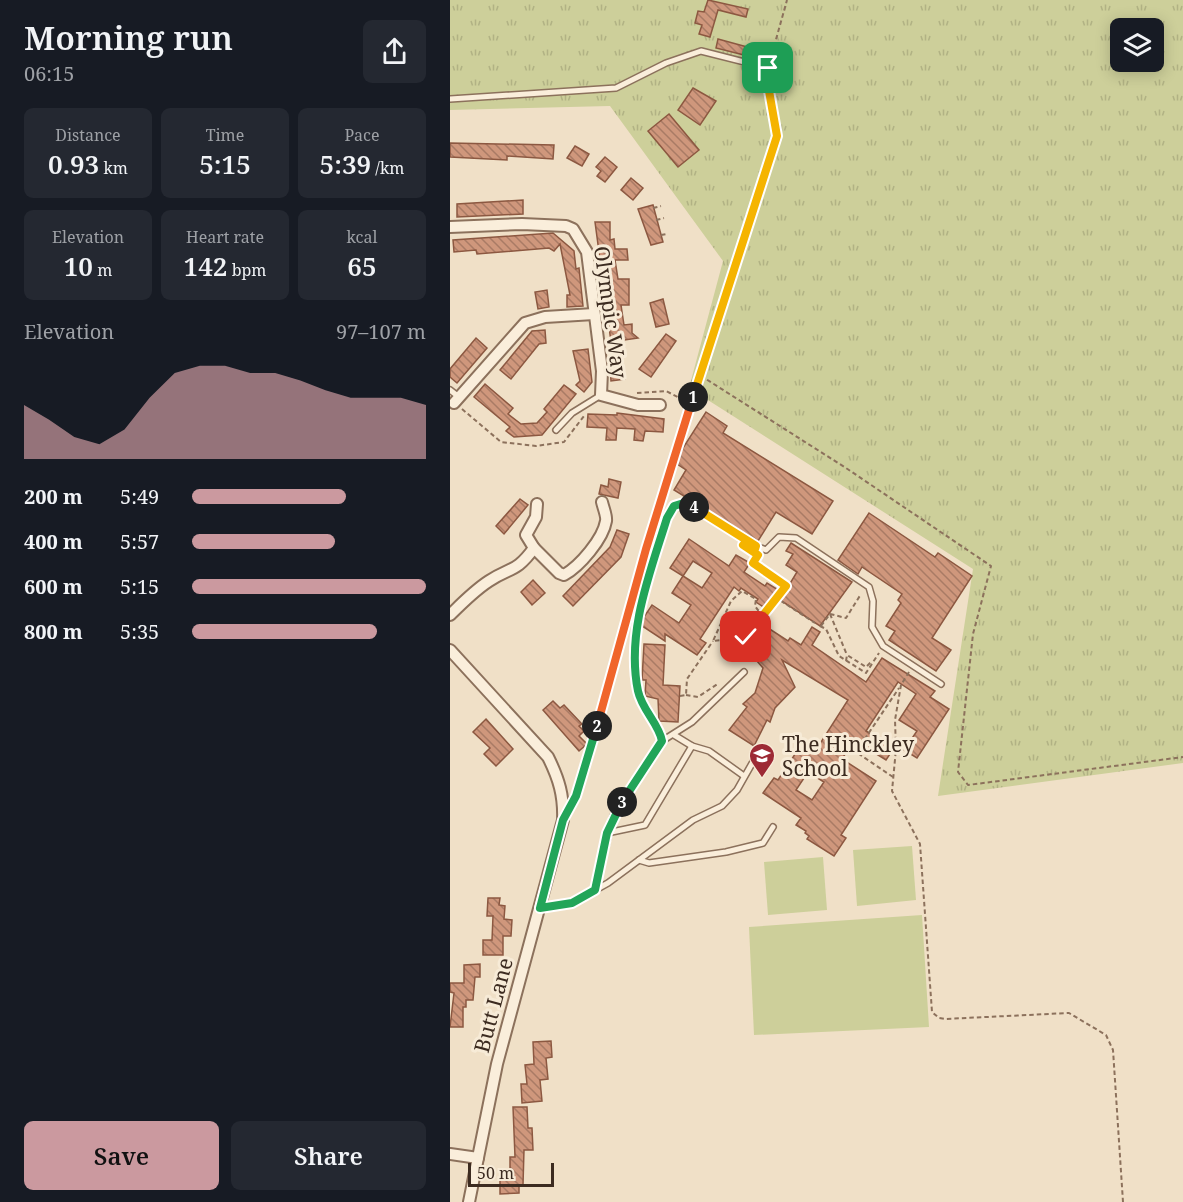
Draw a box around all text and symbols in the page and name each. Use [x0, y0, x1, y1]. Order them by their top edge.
text: Morning run [24, 15, 233, 60]
map controls [1110, 18, 1164, 72]
button: layers [1110, 18, 1164, 72]
button: share [363, 20, 426, 83]
pin [742, 42, 793, 93]
icon: arrive [751, 51, 784, 84]
text: 06:15 [24, 60, 74, 87]
text: Distance [55, 124, 121, 146]
text: Time [206, 124, 244, 146]
text: Pace [344, 124, 380, 146]
text: 0.93 [48, 146, 99, 182]
text: 5:15 [199, 146, 251, 182]
text: 5:39 [320, 146, 371, 182]
text: km [99, 157, 128, 179]
text: /km [371, 157, 404, 179]
text: Elevation [52, 226, 124, 248]
text: Heart rate [186, 226, 264, 248]
text: kcal [347, 226, 377, 248]
street label: Olympic Way [588, 244, 634, 380]
text: 10 [64, 248, 93, 284]
text: 142 [184, 248, 227, 284]
text: 65 [347, 248, 377, 284]
text: m [93, 259, 112, 281]
text: bpm [227, 259, 266, 281]
text: Elevation [24, 318, 114, 345]
text: 97–107 m [336, 318, 426, 345]
pin: 1 [678, 382, 708, 412]
text: 1 [688, 386, 698, 408]
text: 200 m [24, 483, 83, 510]
text: 5:49 [120, 483, 159, 510]
pin: 4 [679, 492, 709, 522]
text: 4 [689, 496, 699, 518]
text: 400 m [24, 528, 83, 555]
text: 5:57 [120, 528, 159, 555]
text: 600 m [24, 573, 83, 600]
text: 5:15 [120, 573, 159, 600]
pin [720, 611, 771, 662]
text: 800 m [24, 618, 83, 645]
text: 5:35 [120, 618, 159, 645]
icon: check [729, 620, 762, 653]
pin: 2 [582, 711, 612, 741]
text: 2 [592, 715, 602, 737]
place label: The Hinckley School [782, 730, 914, 782]
school or university icon: The Hinckley School [747, 741, 777, 779]
pin: 3 [607, 787, 637, 817]
text: 3 [617, 791, 627, 813]
street label: Butt Lane [467, 955, 519, 1055]
button: Save [24, 1121, 219, 1190]
button: Share [231, 1121, 426, 1190]
scale bar [468, 1160, 554, 1188]
text: 50 m [477, 1162, 514, 1184]

